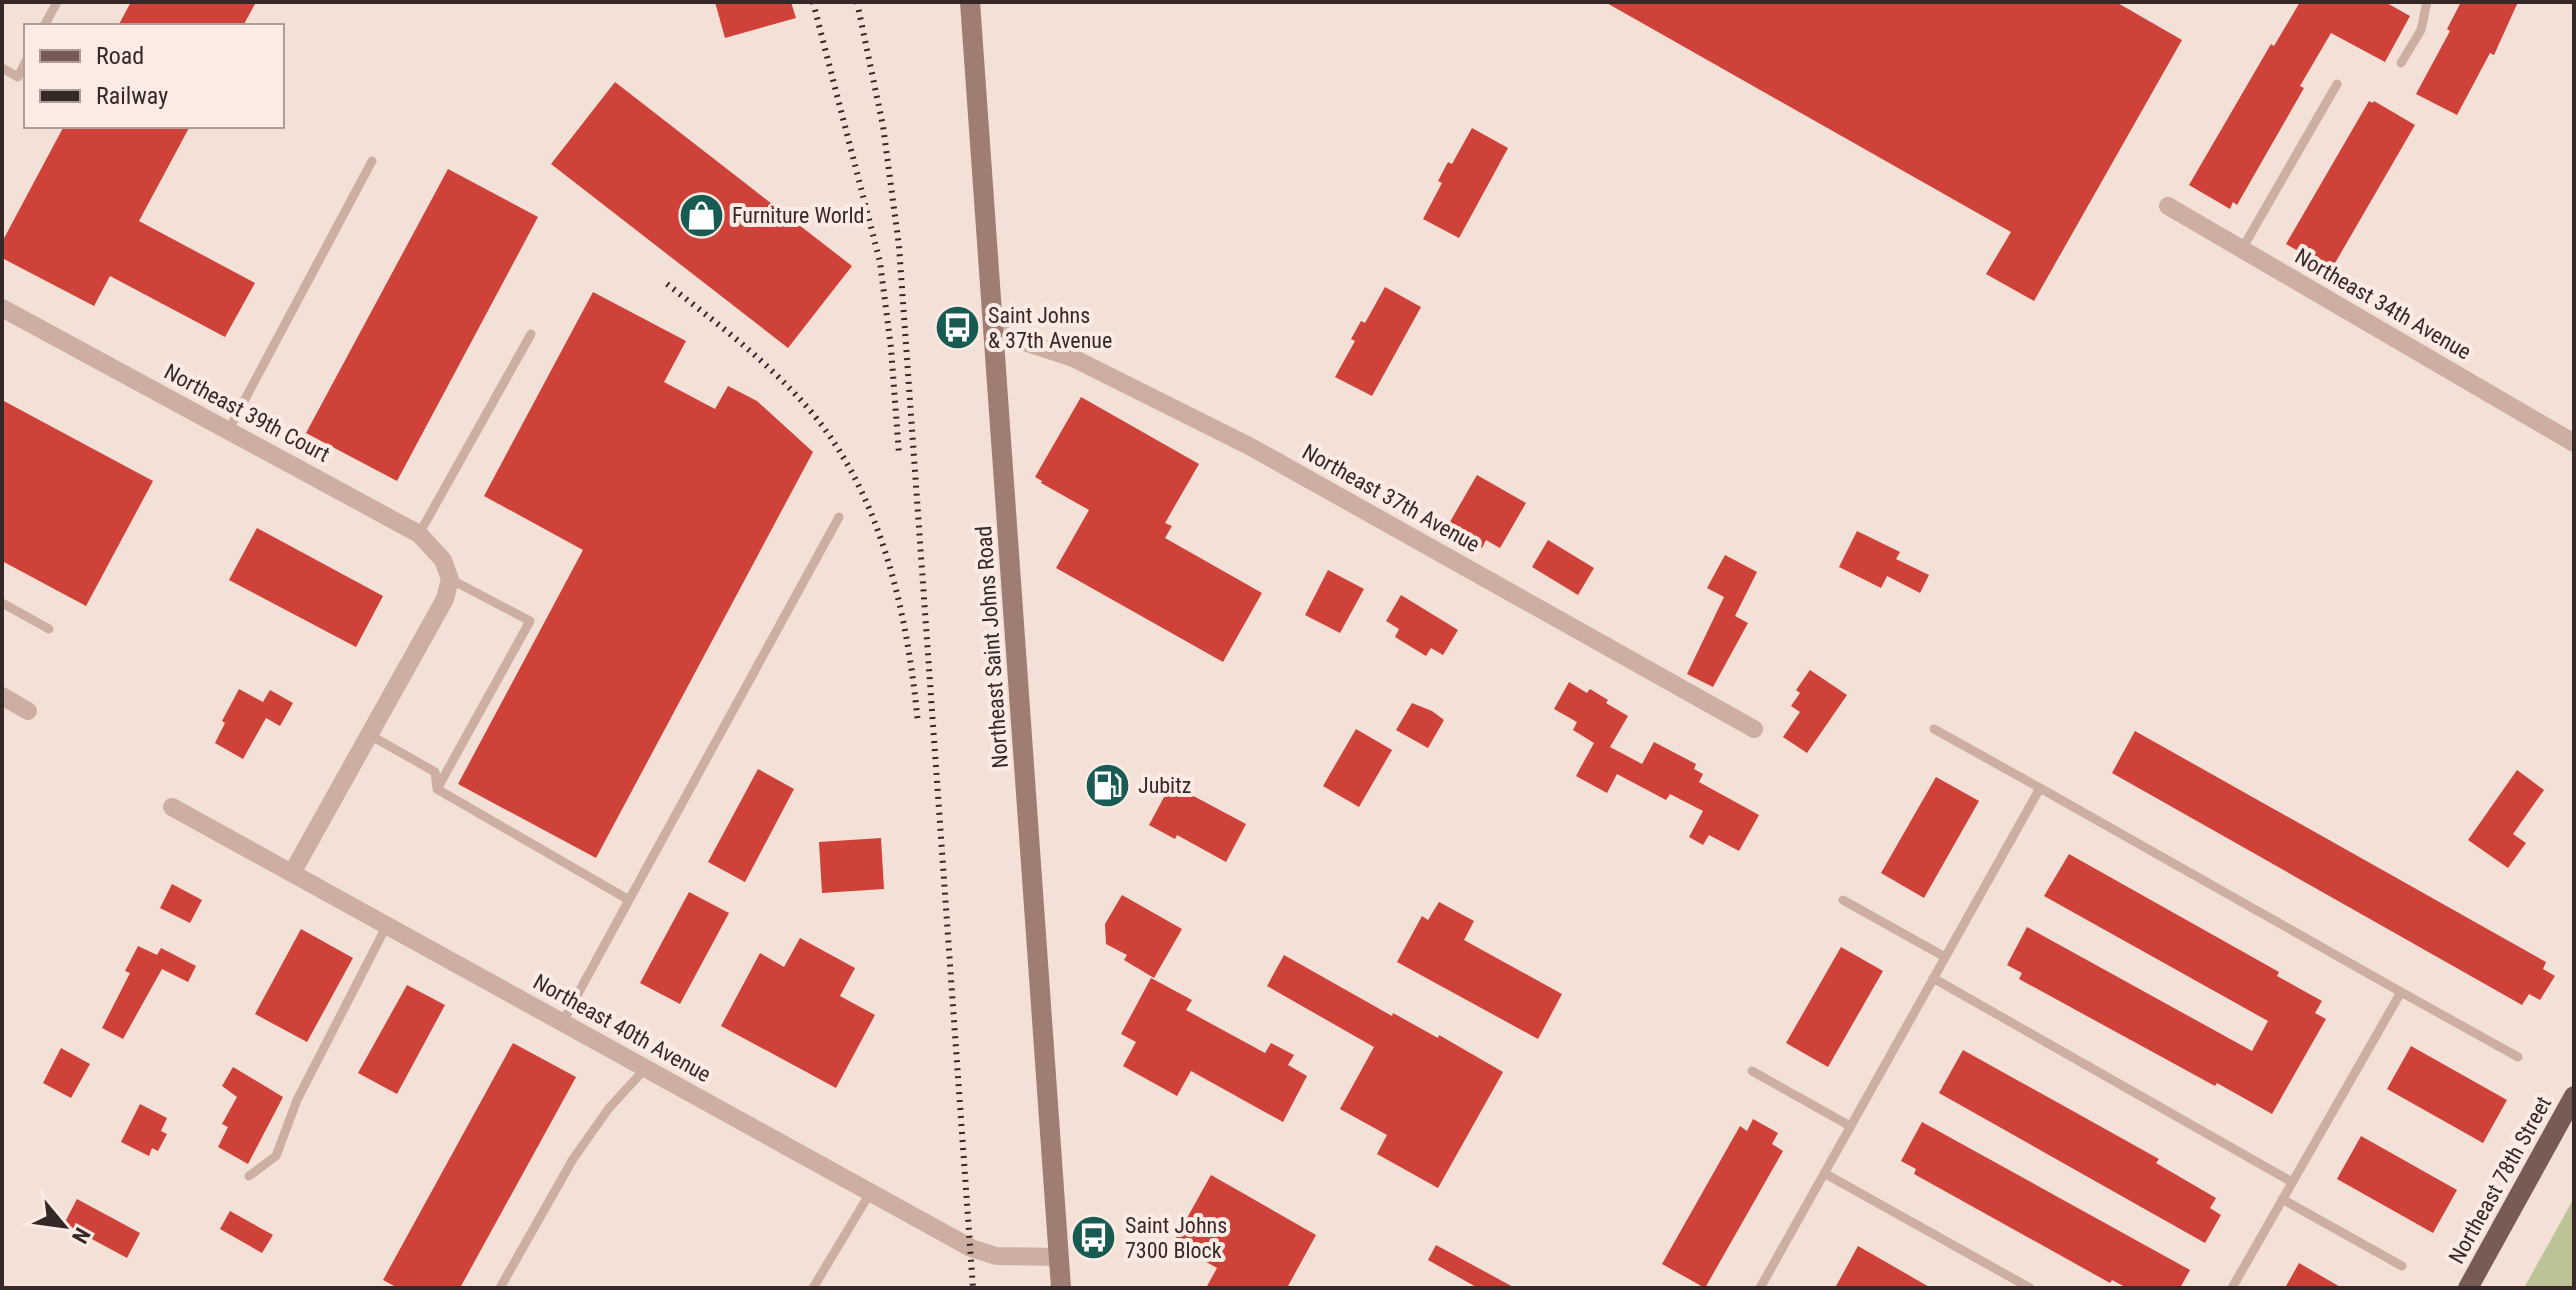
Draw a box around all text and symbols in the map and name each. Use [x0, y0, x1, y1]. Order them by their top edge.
legend [24, 24, 284, 128]
text: Road [96, 42, 144, 70]
text: Railway [96, 82, 168, 110]
shop icon: Furniture World [677, 191, 725, 239]
place label: Furniture World [732, 203, 865, 228]
street label: Northeast 34th Avenue [2291, 243, 2475, 365]
place label: Saint Johns & 37th Avenue [988, 303, 1112, 353]
bus stop icon: Saint Johns & 37th Avenue [933, 304, 981, 352]
street label: Northeast 39th Court [160, 359, 334, 467]
street label: Northeast 37th Avenue [1298, 439, 1484, 557]
street label: Northeast Saint Johns Road [971, 525, 1013, 769]
fuel station icon: Jubitz [1083, 761, 1131, 809]
place label: Jubitz [1138, 773, 1191, 798]
street label: Northeast 40th Avenue [529, 969, 715, 1087]
street label: Northeast 78th Street [2444, 1092, 2556, 1268]
north arrow [24, 1186, 104, 1266]
place label: Saint Johns 7300 Block [1125, 1213, 1227, 1263]
bus stop icon: Saint Johns 7300 Block [1070, 1214, 1118, 1262]
text: N [67, 1223, 95, 1247]

